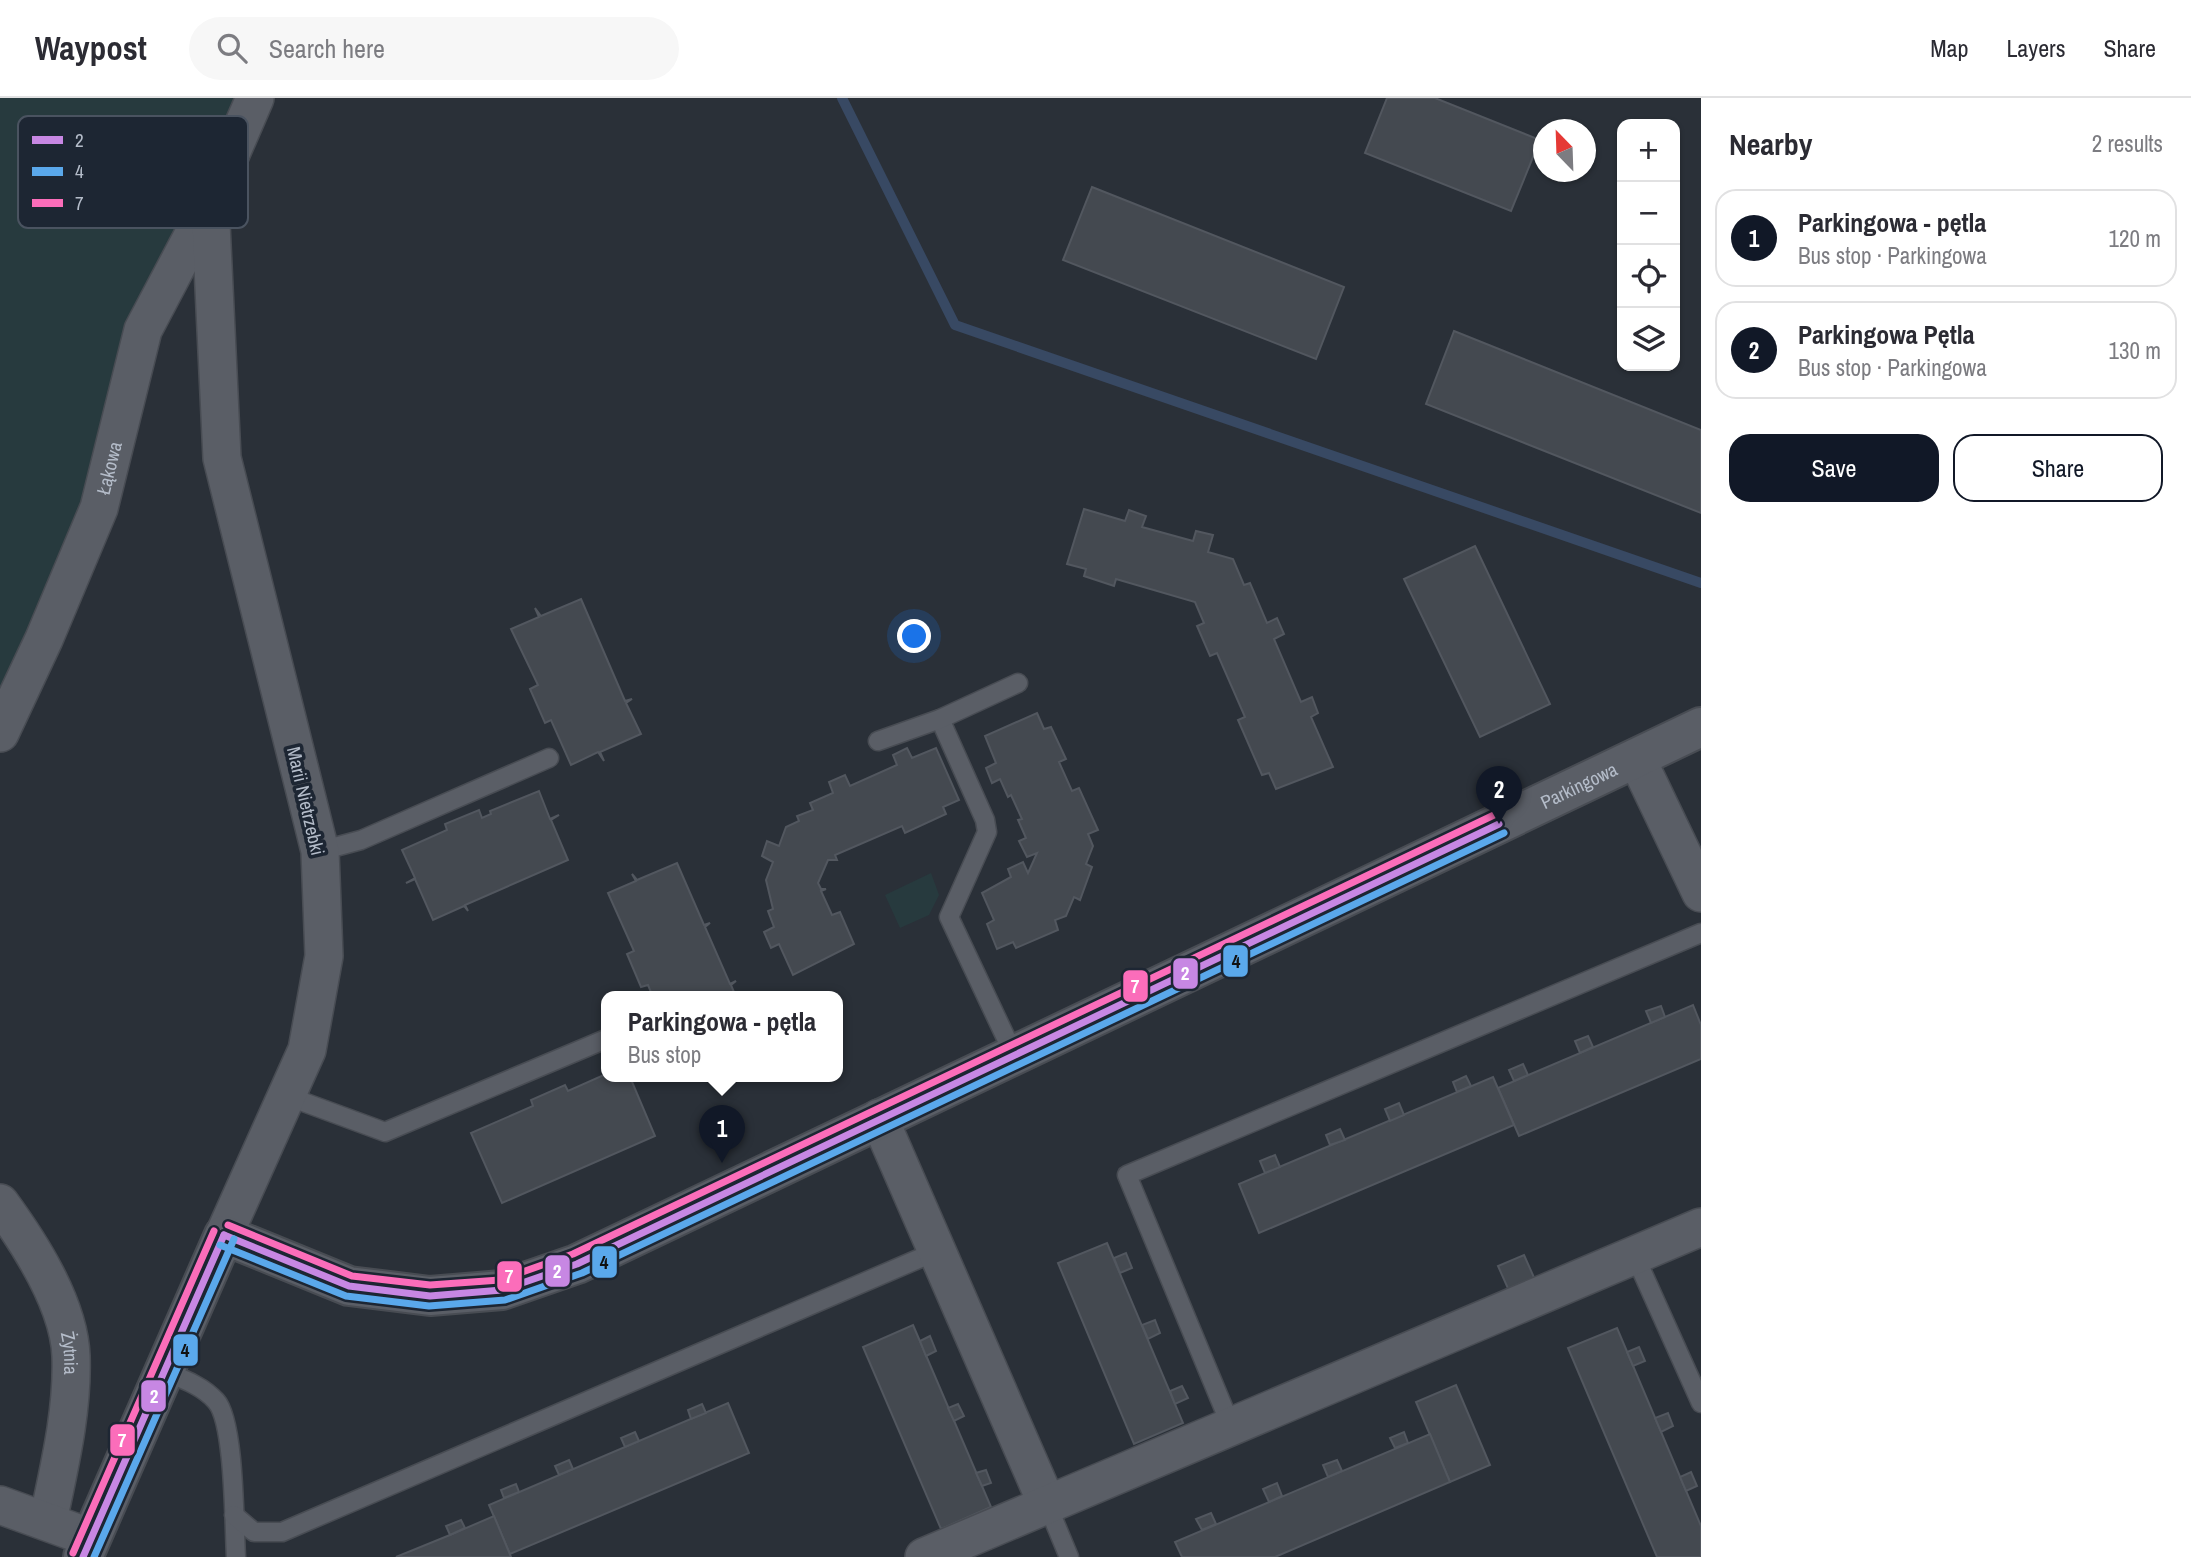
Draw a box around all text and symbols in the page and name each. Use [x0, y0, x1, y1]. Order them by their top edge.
search box [189, 17, 679, 80]
text: Waypost [35, 26, 147, 70]
icon: search [213, 29, 251, 67]
text: Search here [269, 31, 385, 66]
text: Map [1930, 32, 1968, 64]
text: Layers [2006, 32, 2065, 64]
text: Share [2103, 32, 2156, 64]
legend [18, 116, 248, 228]
north arrow [1533, 119, 1596, 182]
map controls [1617, 119, 1680, 371]
button: + [1617, 119, 1680, 182]
text: Nearby [1729, 124, 1812, 164]
text: 2 [75, 127, 84, 153]
text: 2 results [2092, 128, 2163, 159]
text: 4 [75, 158, 84, 184]
button: − [1617, 182, 1680, 245]
text: 7 [75, 190, 84, 216]
text: Parkingowa - pętla [1798, 205, 1986, 240]
text: 1 [1749, 223, 1759, 254]
text: 120 m [2109, 223, 2161, 254]
text: Bus stop · Parkingowa [1798, 240, 1987, 271]
button: locate [1617, 245, 1680, 308]
button: layers [1617, 308, 1680, 371]
text: Parkingowa Pętla [1798, 317, 1975, 352]
text: 2 [1749, 335, 1759, 366]
text: 130 m [2109, 335, 2161, 366]
text: Bus stop · Parkingowa [1798, 352, 1987, 383]
button: Save [1729, 434, 1939, 502]
button: Share [1953, 434, 2163, 502]
street label: Łąkowa [90, 439, 128, 497]
your location [897, 619, 931, 653]
street label: Marii Nietrzebki [281, 744, 331, 858]
street label: Parkingowa [1536, 756, 1622, 815]
pin: 2 [1476, 766, 1522, 824]
line badge: 4 [1222, 944, 1249, 978]
text: 4 [1232, 948, 1241, 974]
line badge: 2 [1172, 957, 1199, 990]
text: 2 [1181, 960, 1190, 986]
line badge: 7 [1122, 969, 1149, 1003]
text: 7 [1131, 973, 1140, 999]
popup [601, 991, 843, 1082]
text: Parkingowa - pętla [628, 1004, 816, 1039]
text: Bus stop [628, 1039, 701, 1070]
pin: 1 [699, 1105, 745, 1163]
line badge: 4 [591, 1245, 618, 1279]
text: 4 [600, 1249, 609, 1275]
line badge: 2 [544, 1254, 571, 1288]
text: 2 [553, 1258, 562, 1284]
line badge: 7 [496, 1260, 523, 1293]
text: 7 [505, 1263, 514, 1289]
street label: Żytnia [55, 1329, 84, 1375]
line badge: 4 [172, 1333, 199, 1367]
text: 4 [181, 1337, 190, 1363]
line badge: 2 [140, 1379, 167, 1413]
text: 2 [150, 1383, 159, 1409]
line badge: 7 [109, 1423, 136, 1457]
text: 7 [118, 1427, 127, 1453]

